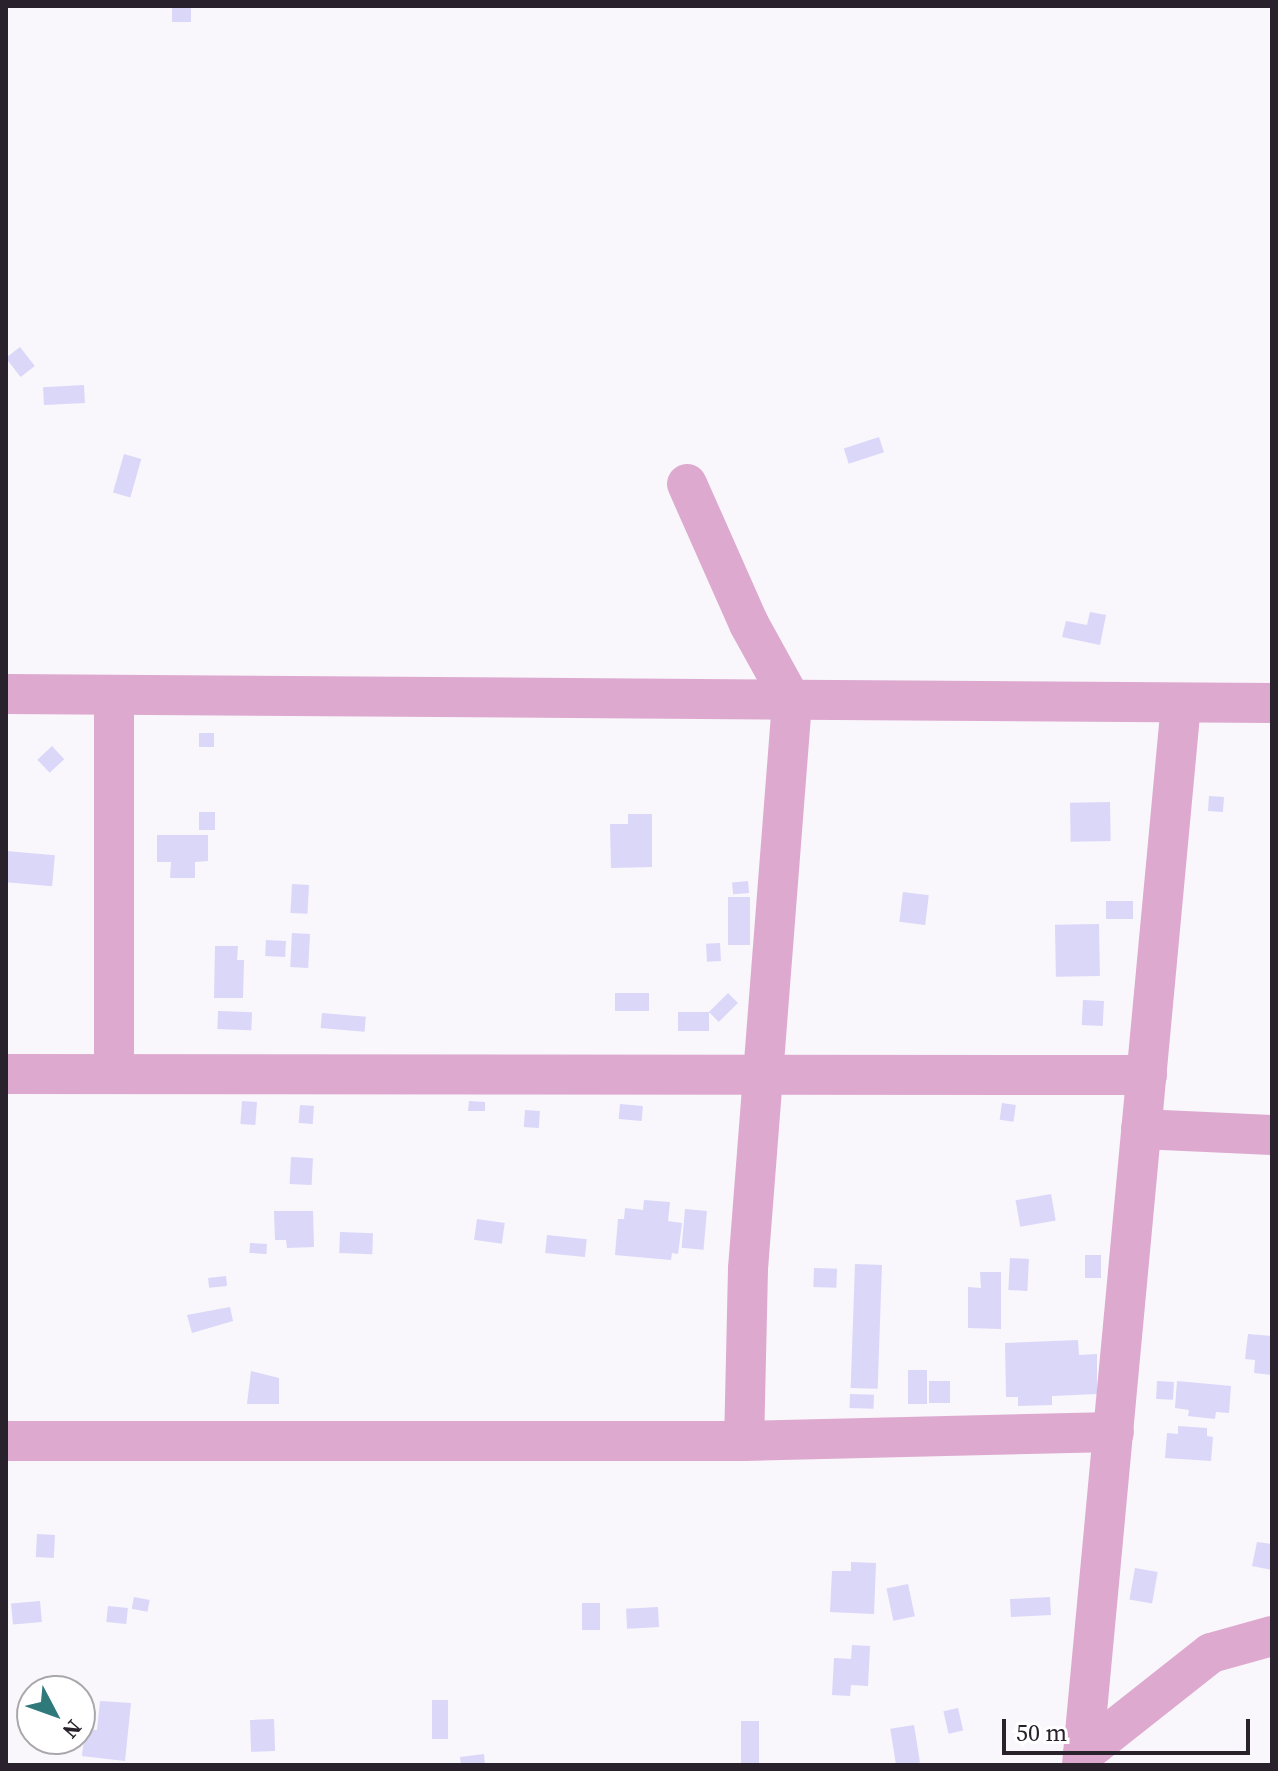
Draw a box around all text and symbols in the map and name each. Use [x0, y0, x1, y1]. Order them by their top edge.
north arrow [16, 1675, 96, 1755]
scale bar [1006, 1703, 1254, 1753]
text: N [56, 1714, 89, 1745]
text: 50 m [1016, 1716, 1067, 1749]

